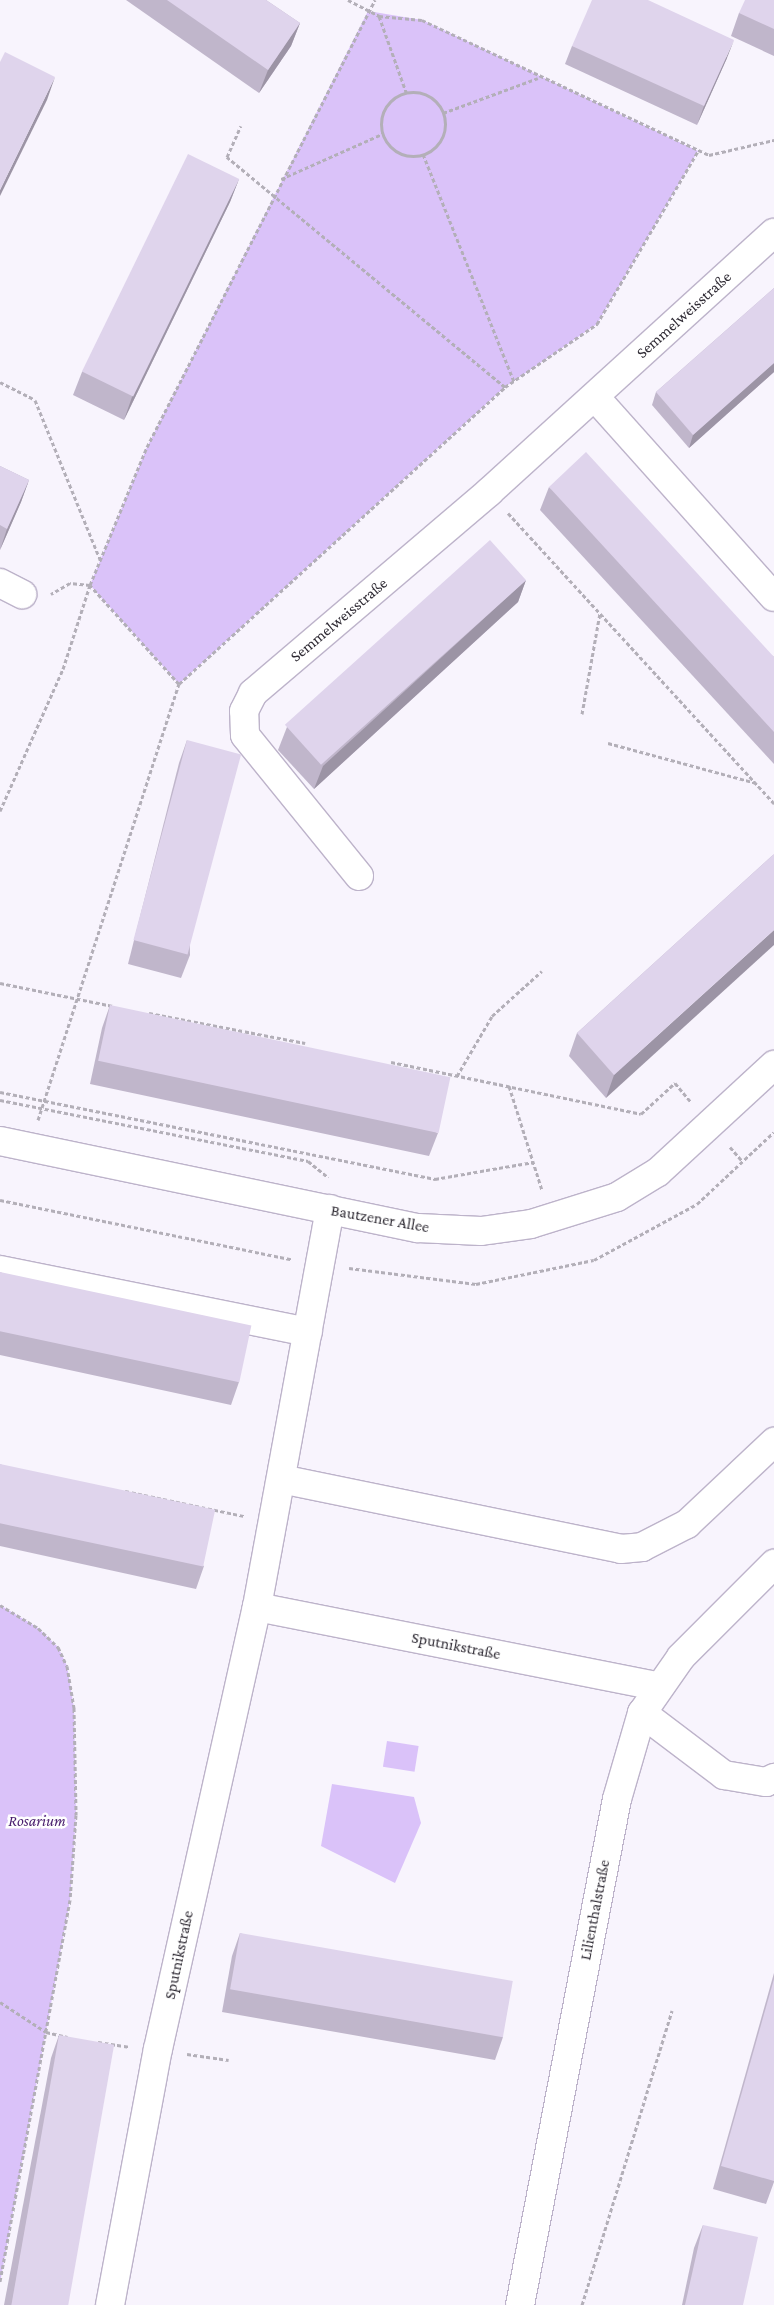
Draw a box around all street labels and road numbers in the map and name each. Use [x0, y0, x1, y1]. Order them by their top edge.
street label: Semmelweisstraße [633, 267, 735, 363]
street label: Semmelweisstraße [287, 574, 391, 666]
street label: Bautzener Allee [329, 1201, 431, 1237]
street label: Sputnikstraße [410, 1628, 502, 1664]
street label: Lilienthalstraße [576, 1858, 614, 1962]
street label: Sputnikstraße [160, 1909, 198, 2001]

